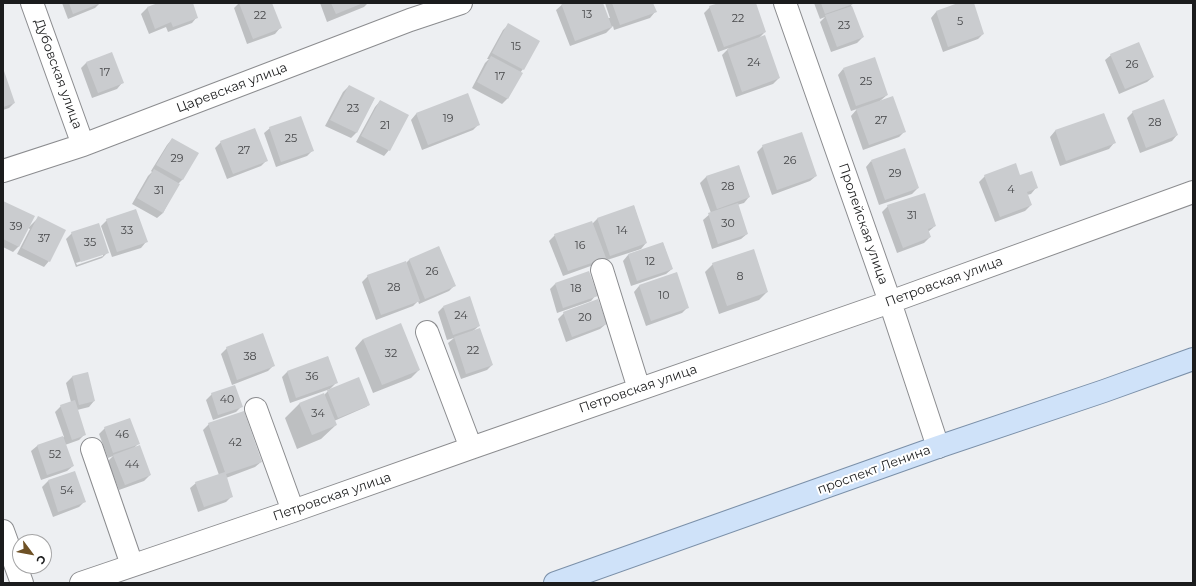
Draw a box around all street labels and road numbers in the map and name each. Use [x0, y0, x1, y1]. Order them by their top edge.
street label: Дубовская улица [31, 17, 85, 131]
street label: Царевская улица [174, 60, 290, 116]
street label: Пролейская улица [835, 161, 891, 287]
street label: Петровская улица [883, 253, 1005, 311]
street label: Петровская улица [577, 361, 699, 417]
street label: проспект Ленина [815, 442, 933, 498]
street label: Петровская улица [271, 469, 393, 525]

